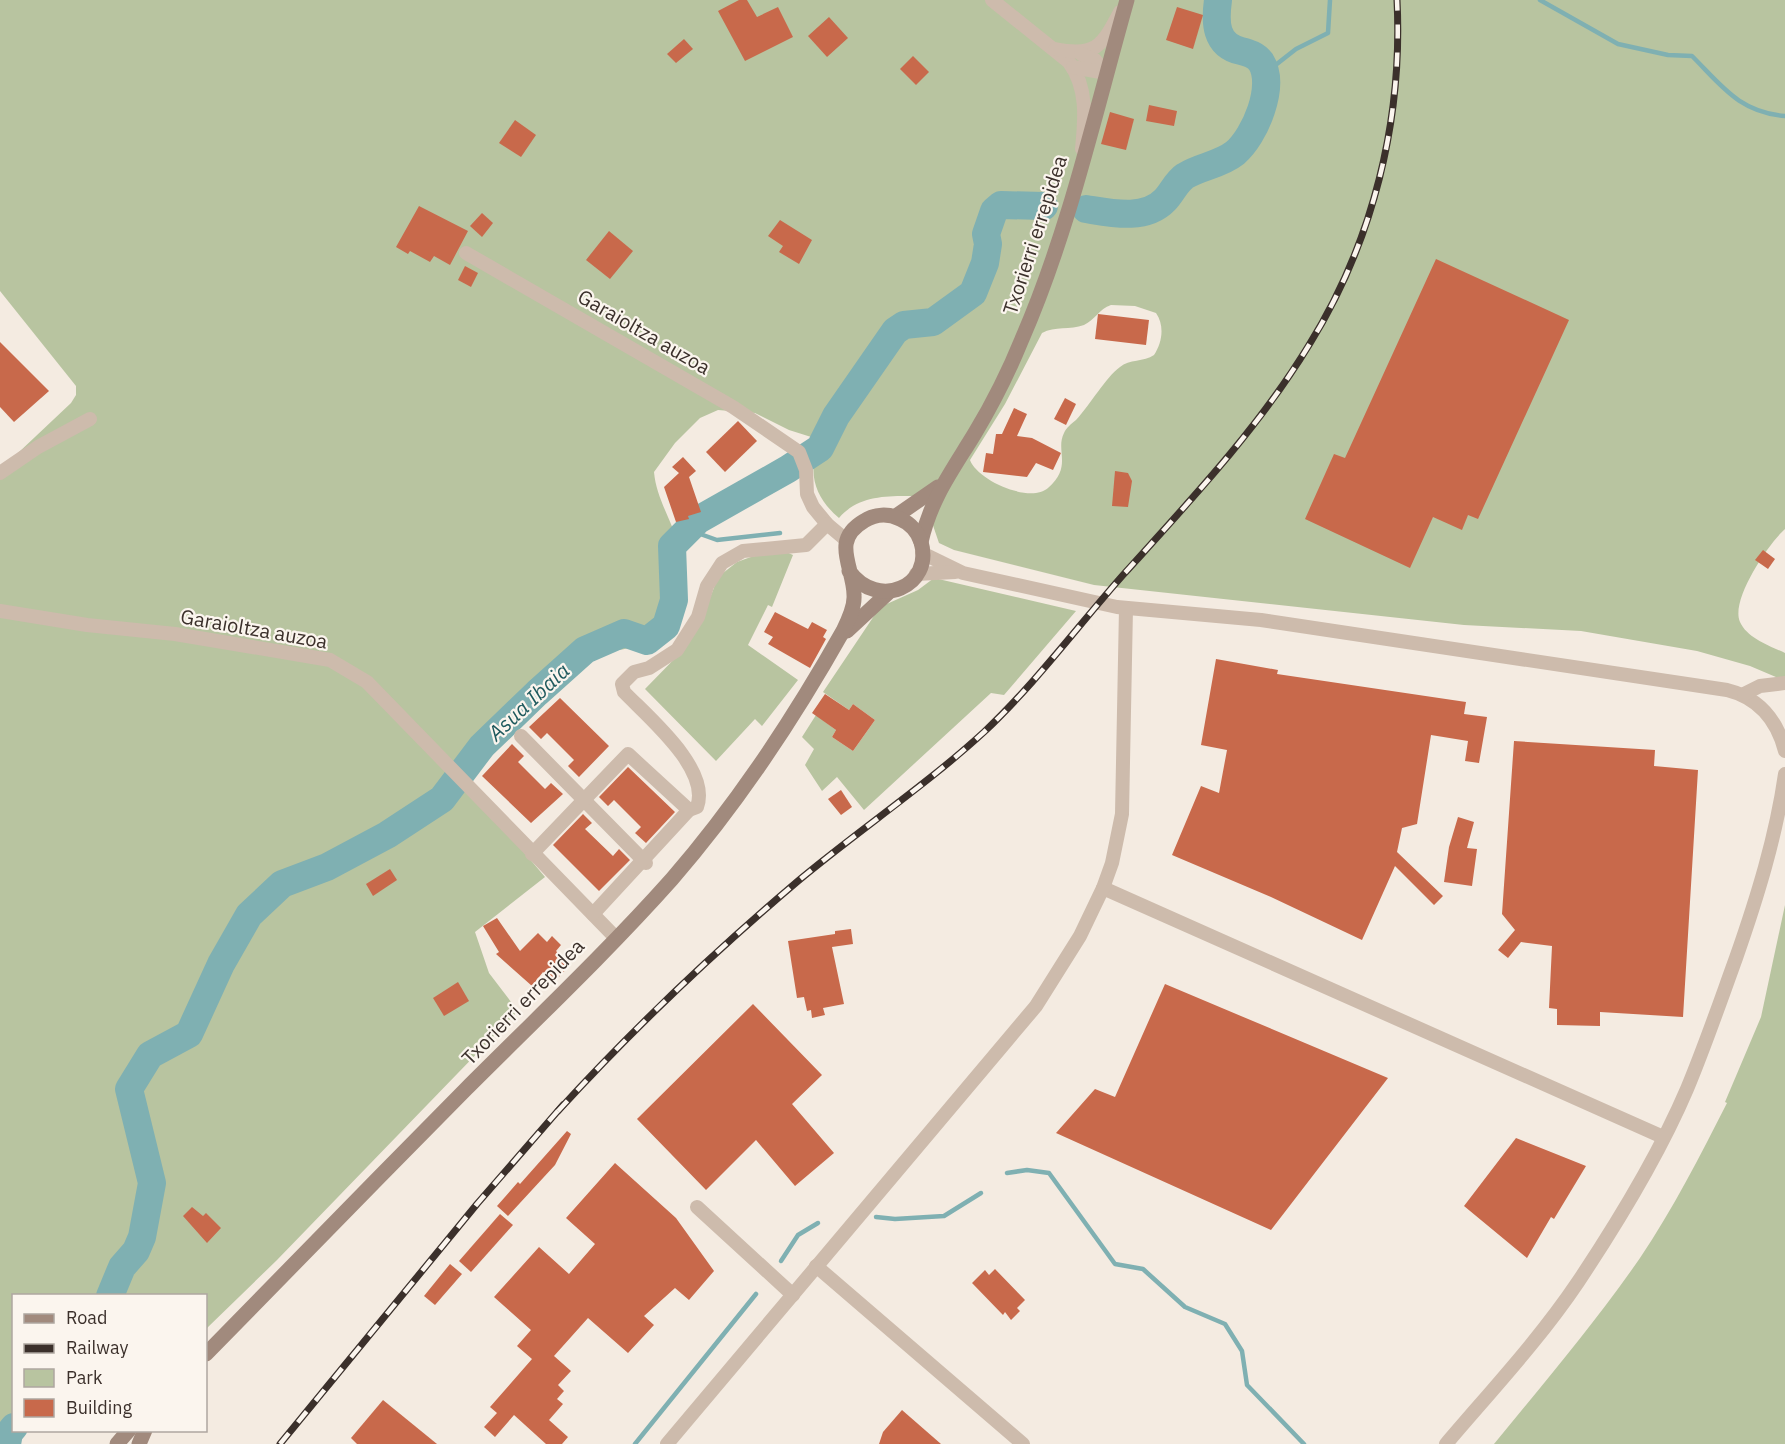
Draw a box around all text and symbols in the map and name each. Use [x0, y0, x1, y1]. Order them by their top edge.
street label: Txorierri errepidea [996, 152, 1073, 318]
street label: Garaioltza auzoa [573, 283, 716, 381]
street label: Garaioltza auzoa [178, 602, 330, 655]
water label: Asua Ibaia [481, 656, 575, 747]
street label: Txorierri errepidea [455, 932, 590, 1071]
legend [12, 1294, 207, 1432]
text: Road [66, 1306, 107, 1329]
text: Railway [66, 1336, 128, 1359]
text: Park [66, 1366, 103, 1389]
text: Building [66, 1396, 133, 1419]

